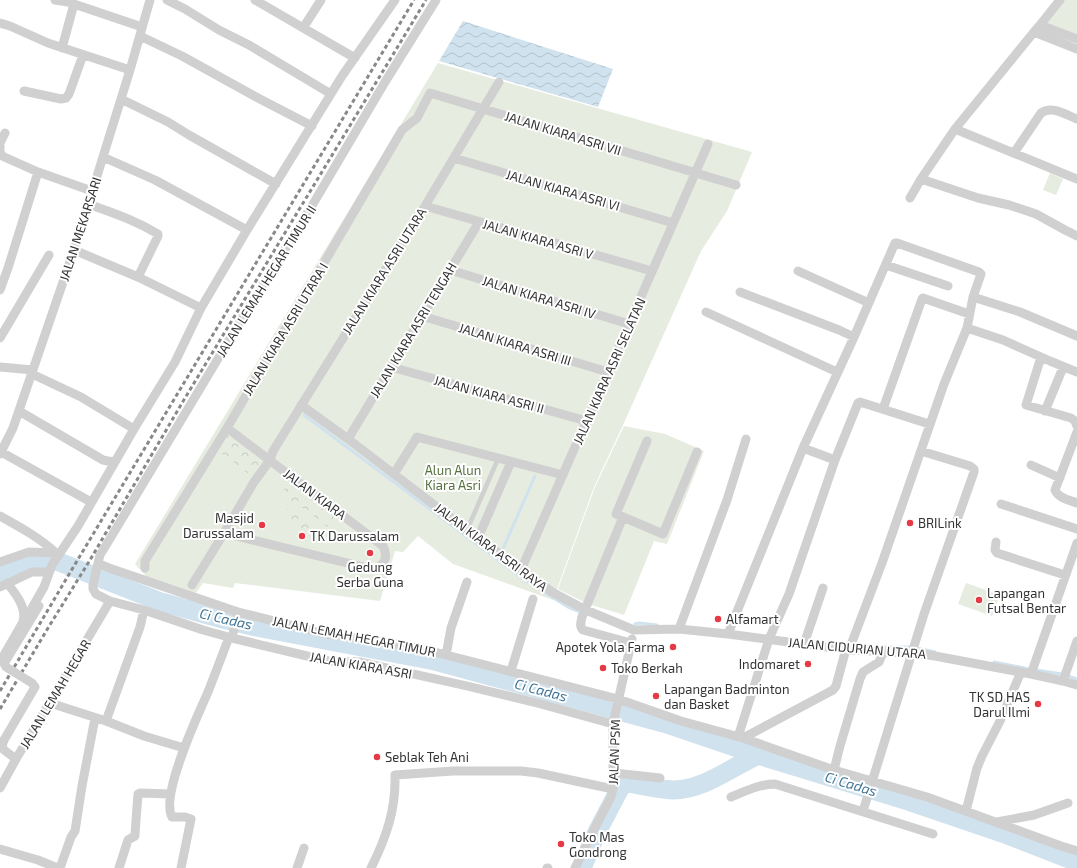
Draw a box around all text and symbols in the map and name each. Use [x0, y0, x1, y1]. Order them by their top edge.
street label: JALAN KIARA ASRI VII [503, 108, 623, 158]
street label: JALAN KIARA ASRI VI [504, 166, 622, 214]
street label: JALAN MEKARSARI [56, 175, 104, 283]
street label: JALAN LEMAH HEGAR TIMUR II [213, 202, 319, 360]
street label: JALAN KIARA ASRI UTARA [338, 205, 430, 337]
street label: JALAN KIARA ASRI V [481, 216, 595, 262]
street label: JALAN KIARA ASRI TENGAH [366, 259, 460, 401]
street label: JALAN KIARA ASRI UTARA I [239, 260, 331, 398]
street label: JALAN KIARA ASRI IV [480, 272, 598, 322]
street label: JALAN KIARA ASRI SELATAN [569, 295, 649, 447]
street label: JALAN KIARA ASRI III [457, 319, 573, 369]
street label: JALAN KIARA ASRI II [432, 372, 546, 416]
park label: Alun Alun Kiara Asri [425, 462, 481, 493]
street label: JALAN KIARA [280, 465, 350, 523]
street label: JALAN KIARA ASRI RAYA [432, 499, 550, 595]
place label: Masjid Darussalam [183, 510, 254, 541]
place label: BRILink [918, 515, 962, 531]
marker: BRILink [905, 518, 915, 528]
marker: Masjid Darussalam [257, 520, 267, 530]
place label: TK Darussalam [310, 528, 399, 544]
marker: TK Darussalam [297, 531, 307, 541]
marker: Gedung Serba Guna [365, 548, 375, 558]
place label: Gedung Serba Guna [336, 559, 404, 590]
place label: Lapangan Futsal Bentar [987, 585, 1066, 616]
marker: Lapangan Futsal Bentar [974, 595, 984, 605]
water label: Ci Cadas [198, 604, 254, 633]
place label: Alfamart [726, 611, 779, 627]
street label: JALAN LEMAH HEGAR TIMUR [271, 612, 437, 660]
marker: Alfamart [713, 614, 723, 624]
street label: JALAN CIDURIAN UTARA [787, 634, 927, 662]
street label: JALAN LEMAH HEGAR [16, 637, 94, 751]
place label: Apotek Yola Farma [556, 639, 665, 655]
marker: Apotek Yola Farma [668, 642, 678, 652]
street label: JALAN KIARA ASRI [309, 648, 413, 682]
place label: Indomaret [739, 656, 800, 672]
marker: Indomaret [803, 659, 813, 669]
place label: Toko Berkah [611, 660, 683, 676]
marker: Toko Berkah [598, 663, 608, 673]
water label: Ci Cadas [513, 674, 569, 705]
place label: Lapangan Badminton dan Basket [664, 681, 790, 712]
place label: TK SD HAS Darul Ilmi [969, 689, 1030, 720]
marker: Lapangan Badminton dan Basket [651, 691, 661, 701]
marker: TK SD HAS Darul Ilmi [1033, 699, 1043, 709]
street label: JALAN PSM [605, 719, 623, 785]
place label: Seblak Teh Ani [385, 749, 469, 765]
marker: Seblak Teh Ani [372, 752, 382, 762]
water label: Ci Cadas [823, 768, 879, 799]
place label: Toko Mas Gondrong [569, 829, 627, 860]
marker: Toko Mas Gondrong [556, 839, 566, 849]

